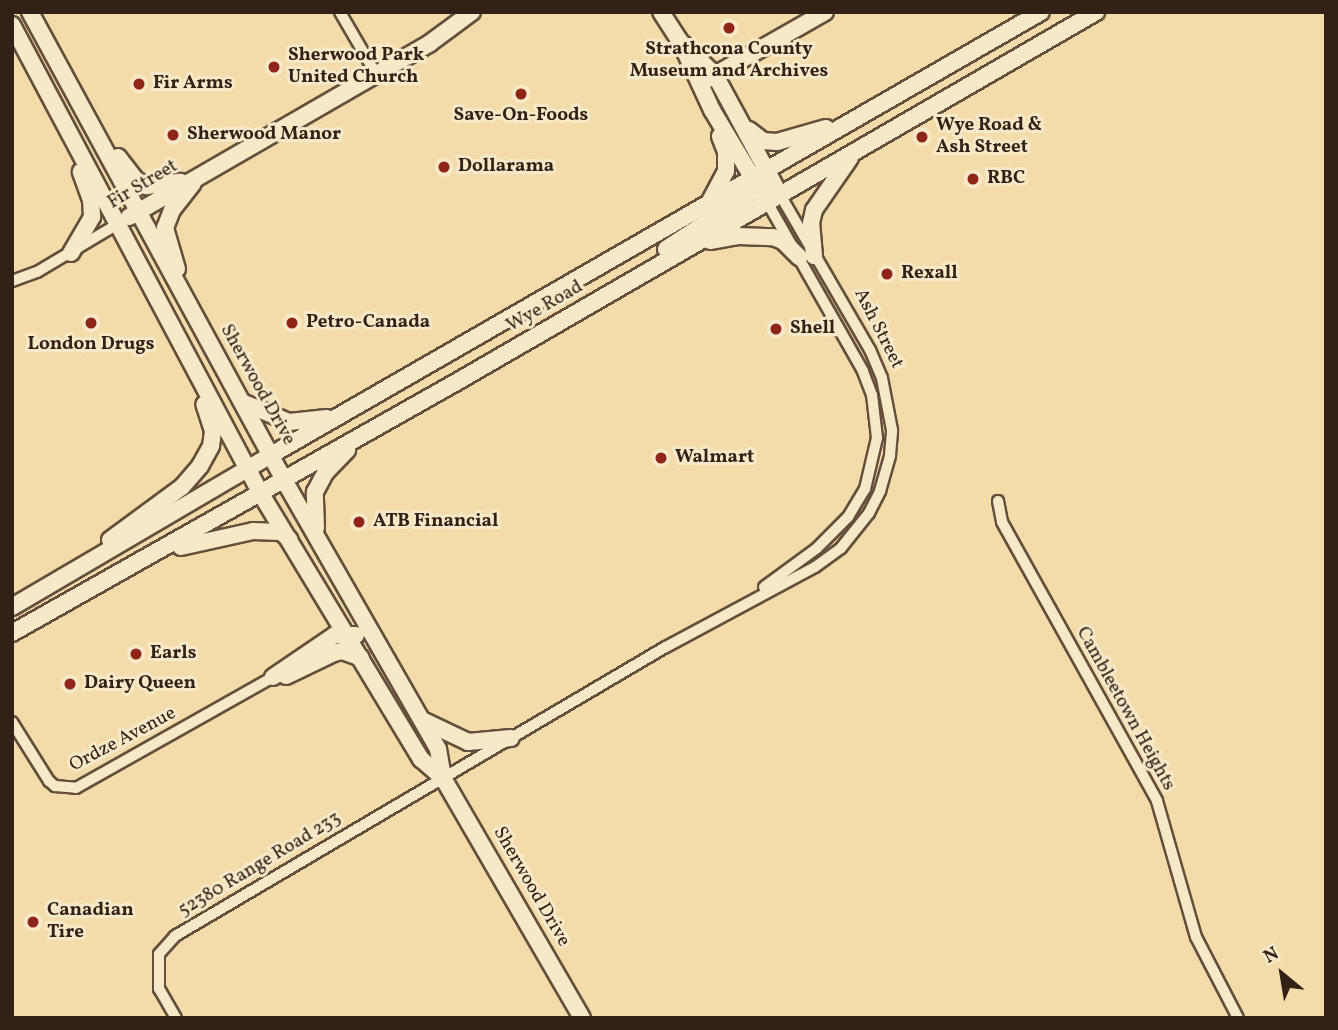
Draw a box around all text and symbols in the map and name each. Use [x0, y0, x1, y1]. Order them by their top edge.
marker: Strathcona County Museum and Archives [721, 20, 737, 36]
place label: Strathcona County Museum and Archives [630, 39, 828, 83]
place label: Sherwood Park United Church [288, 45, 424, 89]
marker: Sherwood Park United Church [266, 59, 282, 75]
place label: Fir Arms [153, 73, 233, 95]
marker: Fir Arms [131, 76, 147, 92]
marker: Save-On-Foods [513, 86, 529, 102]
place label: Save-On-Foods [454, 105, 588, 127]
place label: Wye Road & Ash Street [936, 115, 1042, 159]
place label: Sherwood Manor [187, 124, 341, 146]
marker: Sherwood Manor [165, 127, 181, 143]
marker: Wye Road & Ash Street [914, 129, 930, 145]
street label: Fir Street [104, 155, 182, 215]
place label: Dollarama [458, 156, 554, 178]
marker: Dollarama [436, 159, 452, 175]
place label: RBC [987, 168, 1025, 190]
marker: RBC [965, 171, 981, 187]
place label: Rexall [901, 263, 958, 285]
marker: Rexall [879, 266, 895, 282]
street label: Wye Road [503, 276, 587, 338]
street label: Ash Street [848, 285, 908, 373]
place label: Petro-Canada [306, 312, 430, 334]
marker: London Drugs [83, 315, 99, 331]
marker: Petro-Canada [284, 315, 300, 331]
place label: Shell [790, 318, 835, 340]
street label: Sherwood Drive [214, 321, 300, 449]
marker: Shell [768, 321, 784, 337]
place label: London Drugs [28, 334, 154, 356]
place label: Walmart [675, 447, 754, 469]
marker: Walmart [653, 450, 669, 466]
place label: ATB Financial [373, 511, 498, 533]
marker: ATB Financial [351, 514, 367, 530]
street label: Cambleetown Heights [1071, 623, 1179, 795]
place label: Earls [150, 643, 197, 665]
marker: Earls [128, 646, 144, 662]
place label: Dairy Queen [84, 673, 196, 695]
marker: Dairy Queen [62, 676, 78, 692]
street label: Ordze Avenue [66, 702, 180, 778]
street label: 52380 Range Road 233 [175, 807, 345, 923]
street label: Sherwood Drive [488, 823, 574, 951]
place label: Canadian Tire [47, 900, 134, 944]
marker: Canadian Tire [25, 914, 41, 930]
north arrow [1247, 939, 1317, 1009]
text: N [1259, 941, 1284, 971]

